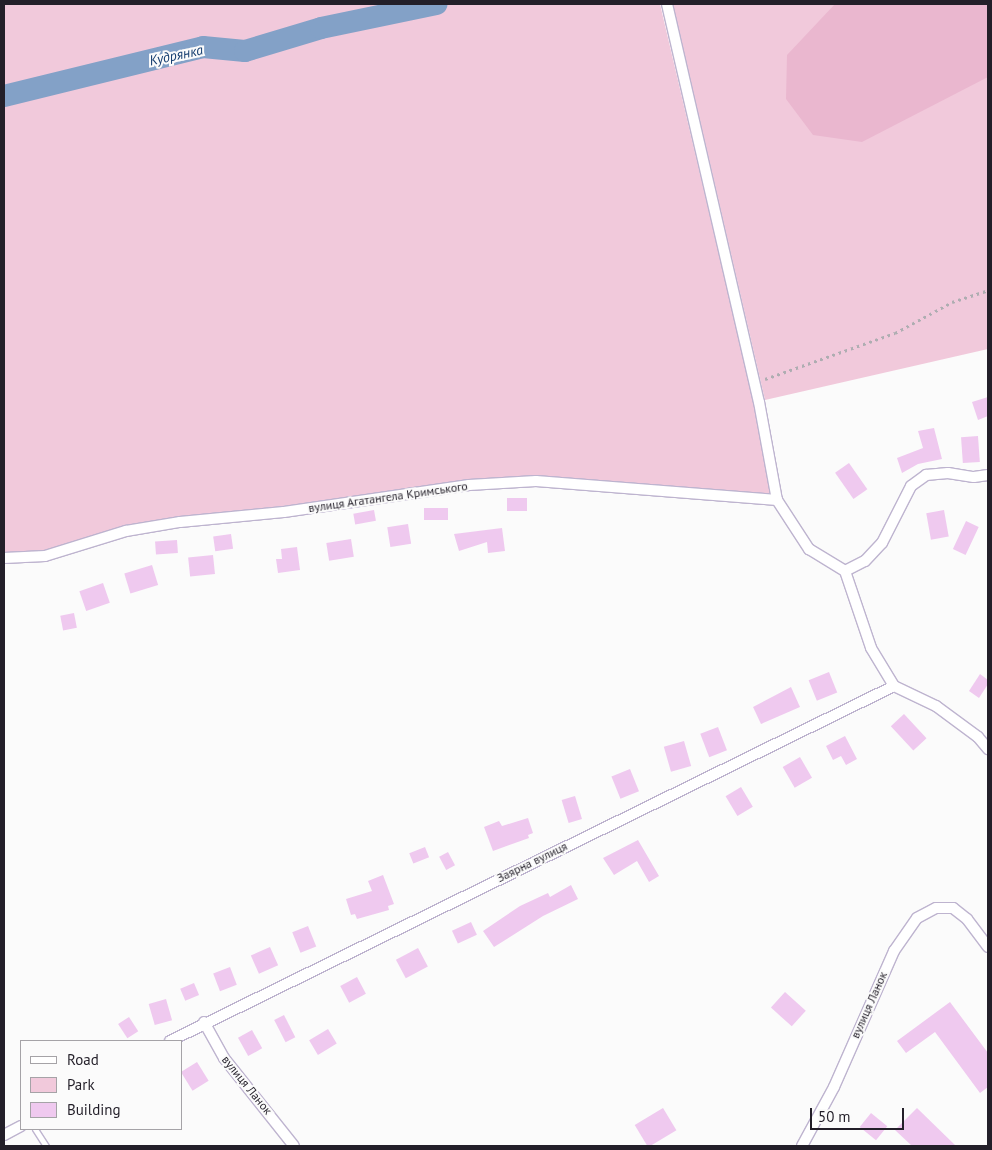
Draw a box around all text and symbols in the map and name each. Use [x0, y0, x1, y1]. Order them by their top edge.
water label: Кудрянка [148, 41, 204, 69]
street label: вулиця Агатангела Кримського [307, 479, 469, 515]
street label: Заярна вулиця [494, 839, 570, 885]
street label: вулиця Ланок [848, 969, 890, 1041]
legend [20, 1040, 182, 1130]
text: Road [67, 1050, 99, 1069]
street label: вулиця Ланок [219, 1053, 275, 1117]
text: Park [67, 1075, 95, 1094]
scale bar [812, 1098, 906, 1130]
text: Building [67, 1100, 121, 1119]
text: 50 m [818, 1107, 851, 1126]

